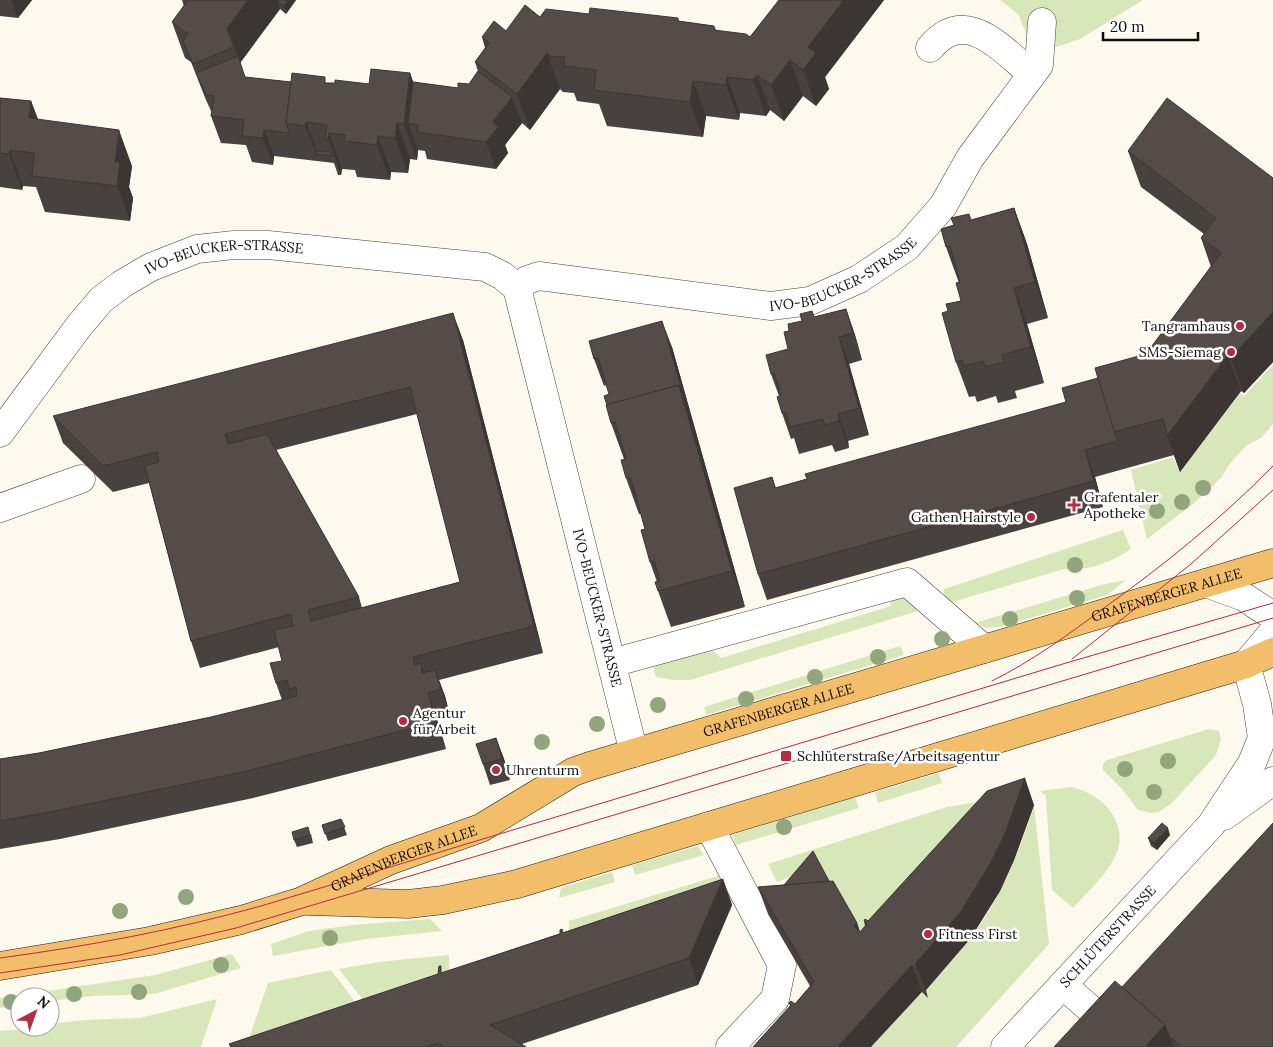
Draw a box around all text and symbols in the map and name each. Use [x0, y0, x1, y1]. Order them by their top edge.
scale bar [1103, 10, 1198, 42]
text: 20 m [1110, 17, 1145, 36]
street label: IVO-BEUCKER-STRASSE [768, 233, 921, 315]
street label: IVO-BEUCKER-STRASSE [141, 236, 305, 278]
place label: Tangramhaus [1142, 317, 1230, 335]
marker: Tangramhaus [1234, 320, 1246, 332]
place label: SMS-Siemag [1139, 343, 1221, 361]
marker: SMS-Siemag [1225, 346, 1237, 358]
place label: Grafentaler Apotheke [1083, 488, 1159, 522]
marker: Grafentaler Apotheke [1068, 499, 1080, 511]
place label: Gathen Hairstyle [911, 508, 1021, 526]
marker: Gathen Hairstyle [1025, 511, 1037, 523]
street label: IVO-BEUCKER-STRASSE [569, 527, 626, 689]
street label: GRAFENBERGER ALLEE [1089, 564, 1244, 626]
street label: GRAFENBERGER ALLEE [701, 679, 856, 741]
place label: Agentur für Arbeit [412, 704, 476, 738]
marker: Agentur für Arbeit [397, 715, 409, 727]
place label: Schlüterstraße/Arbeitsagentur [797, 747, 1000, 765]
marker: Schlüterstraße/Arbeitsagentur [779, 749, 793, 763]
place label: Uhrenturm [506, 761, 580, 779]
marker: Uhrenturm [490, 764, 502, 776]
street label: GRAFENBERGER ALLEE [328, 821, 480, 896]
street label: SCHLÜTERSTRASSE [1056, 881, 1160, 991]
place label: Fitness First [938, 925, 1018, 943]
marker: Fitness First [922, 928, 934, 940]
north arrow [10, 987, 60, 1037]
text: N [34, 992, 54, 1013]

